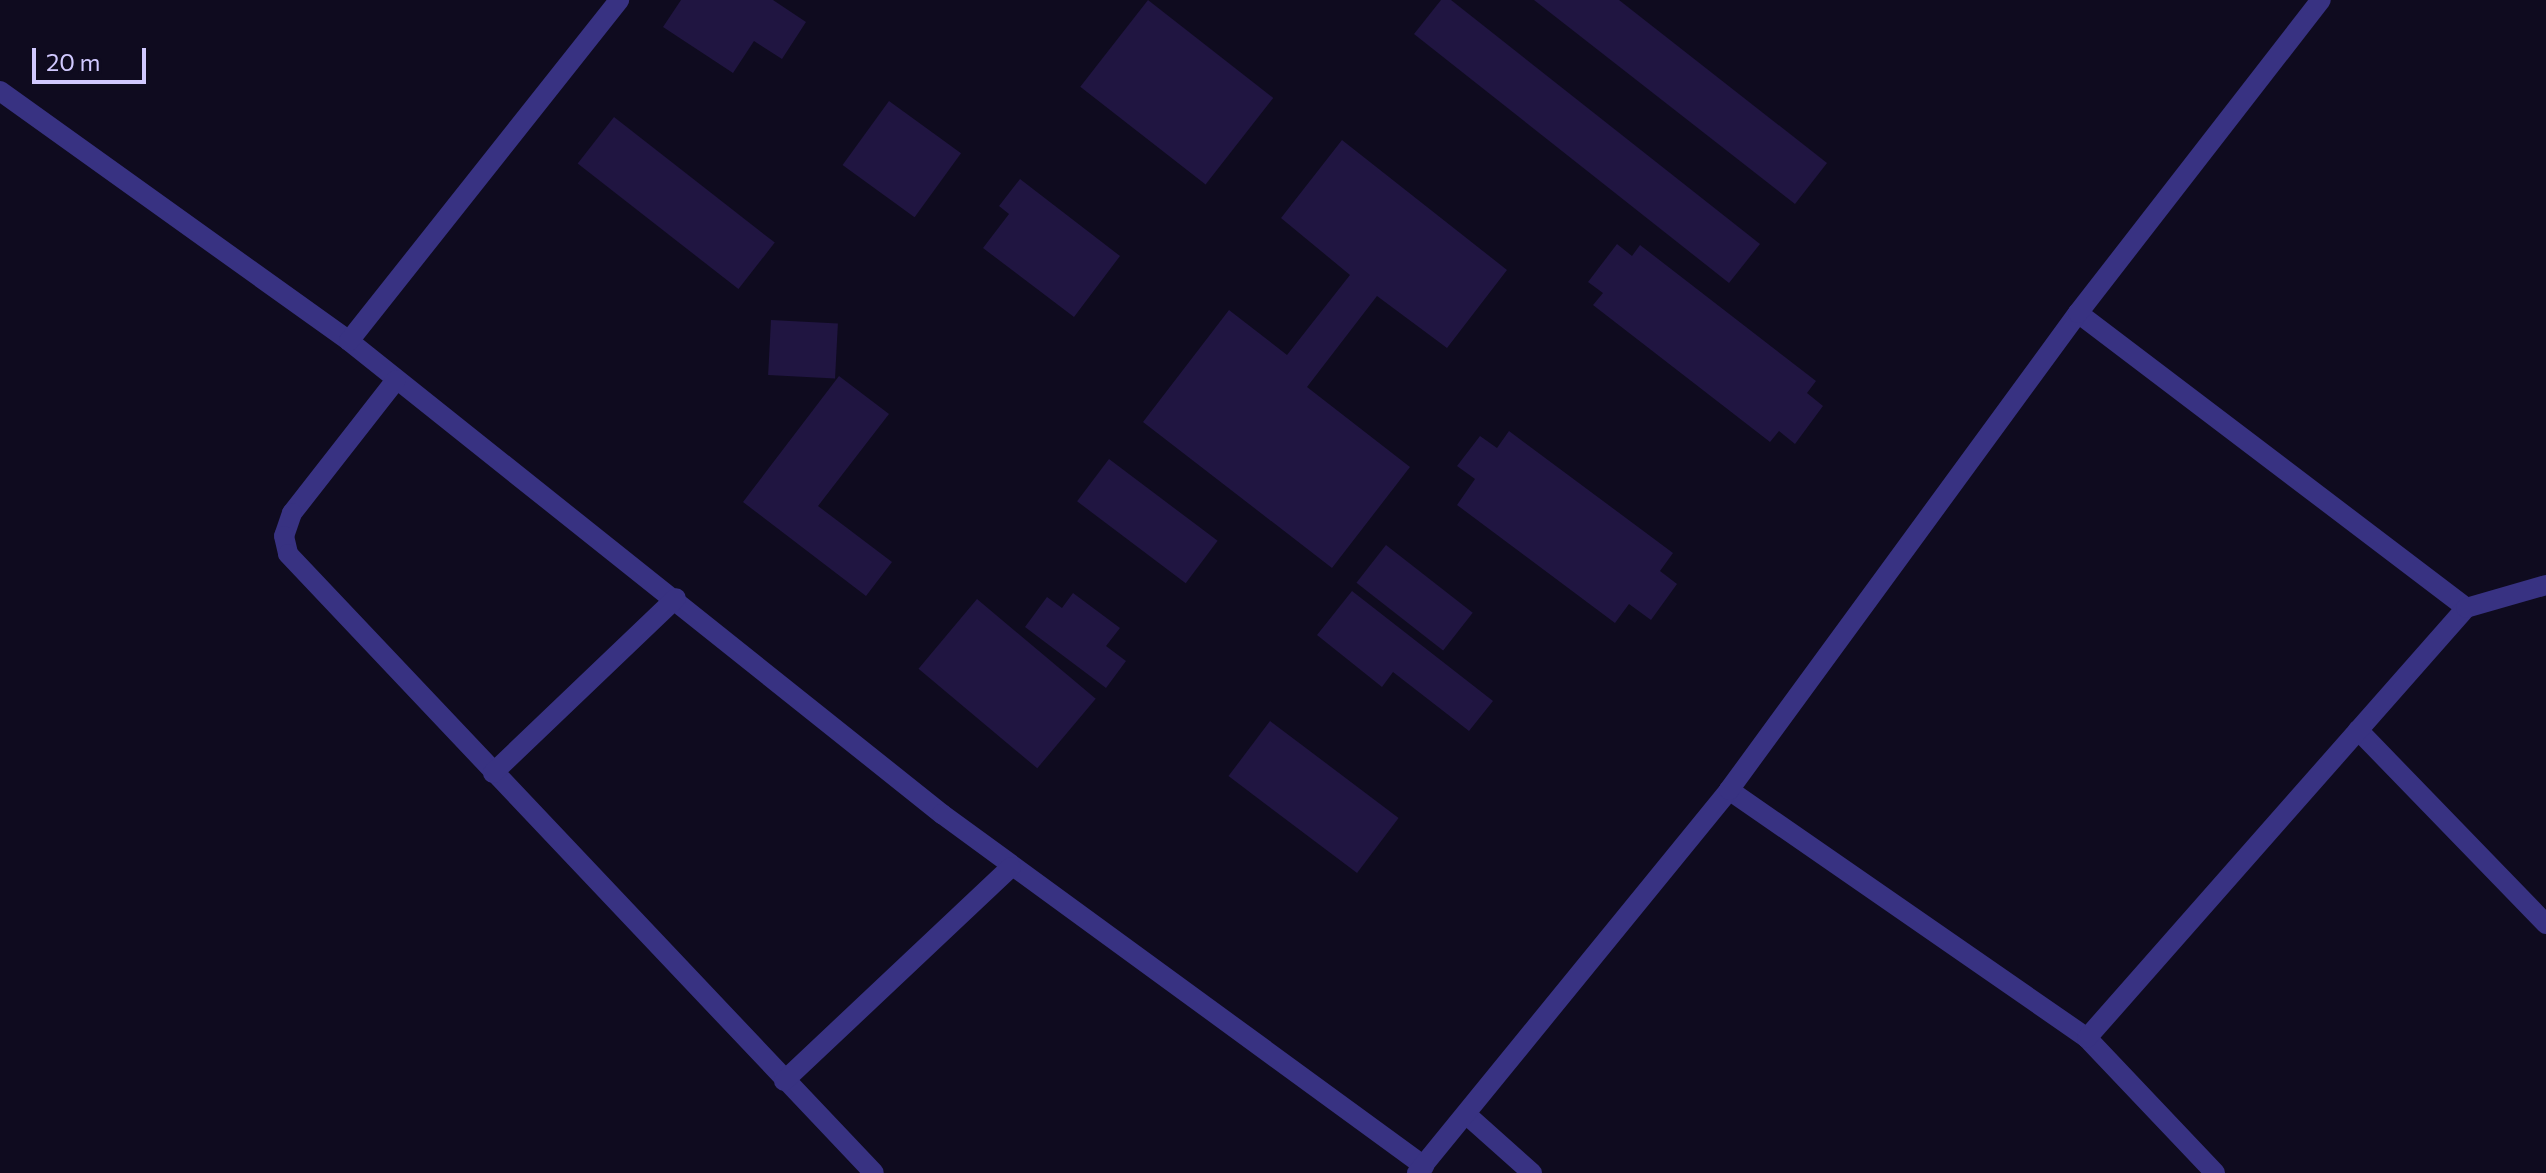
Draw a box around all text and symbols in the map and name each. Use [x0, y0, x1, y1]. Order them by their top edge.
scale bar [36, 32, 150, 82]
text: 20 m [46, 47, 100, 76]

